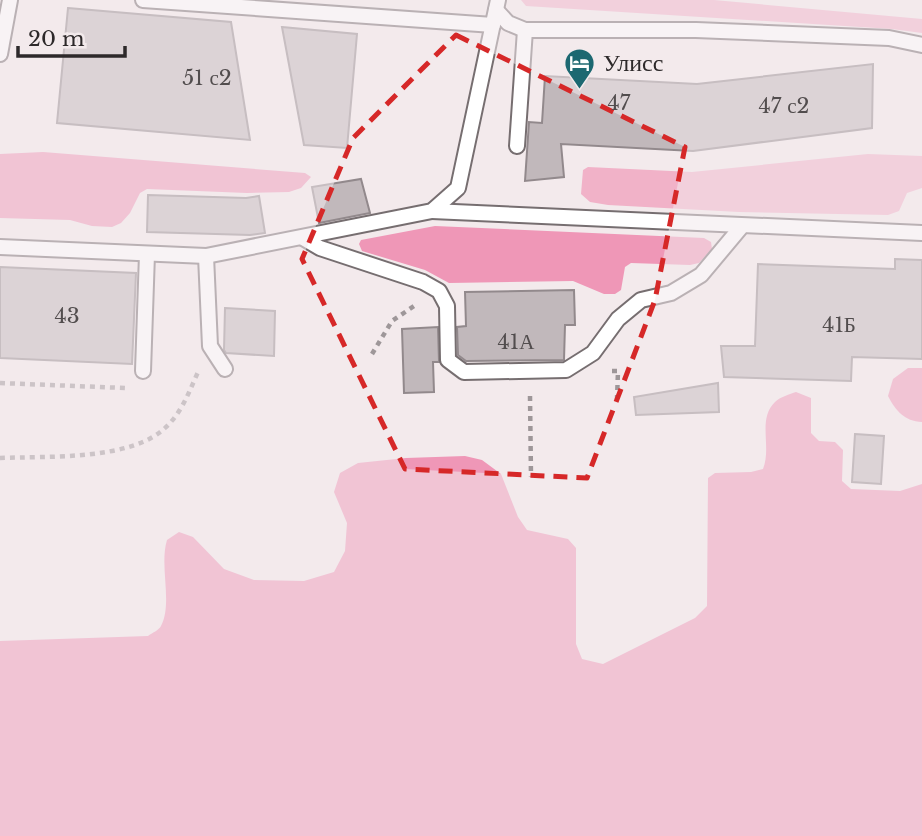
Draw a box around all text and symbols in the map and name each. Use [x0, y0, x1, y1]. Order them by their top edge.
scale bar [18, 14, 124, 58]
text: 20 m [28, 26, 85, 52]
hotel icon: Улисс [563, 46, 597, 90]
place label: Улисс [603, 48, 663, 77]
house number: 51 с2 [182, 65, 232, 91]
house number: 47 [608, 90, 631, 116]
house number: 47 с2 [758, 93, 810, 119]
house number: 43 [54, 303, 80, 329]
house number: 41Б [822, 312, 856, 338]
house number: 41А [498, 329, 535, 355]

